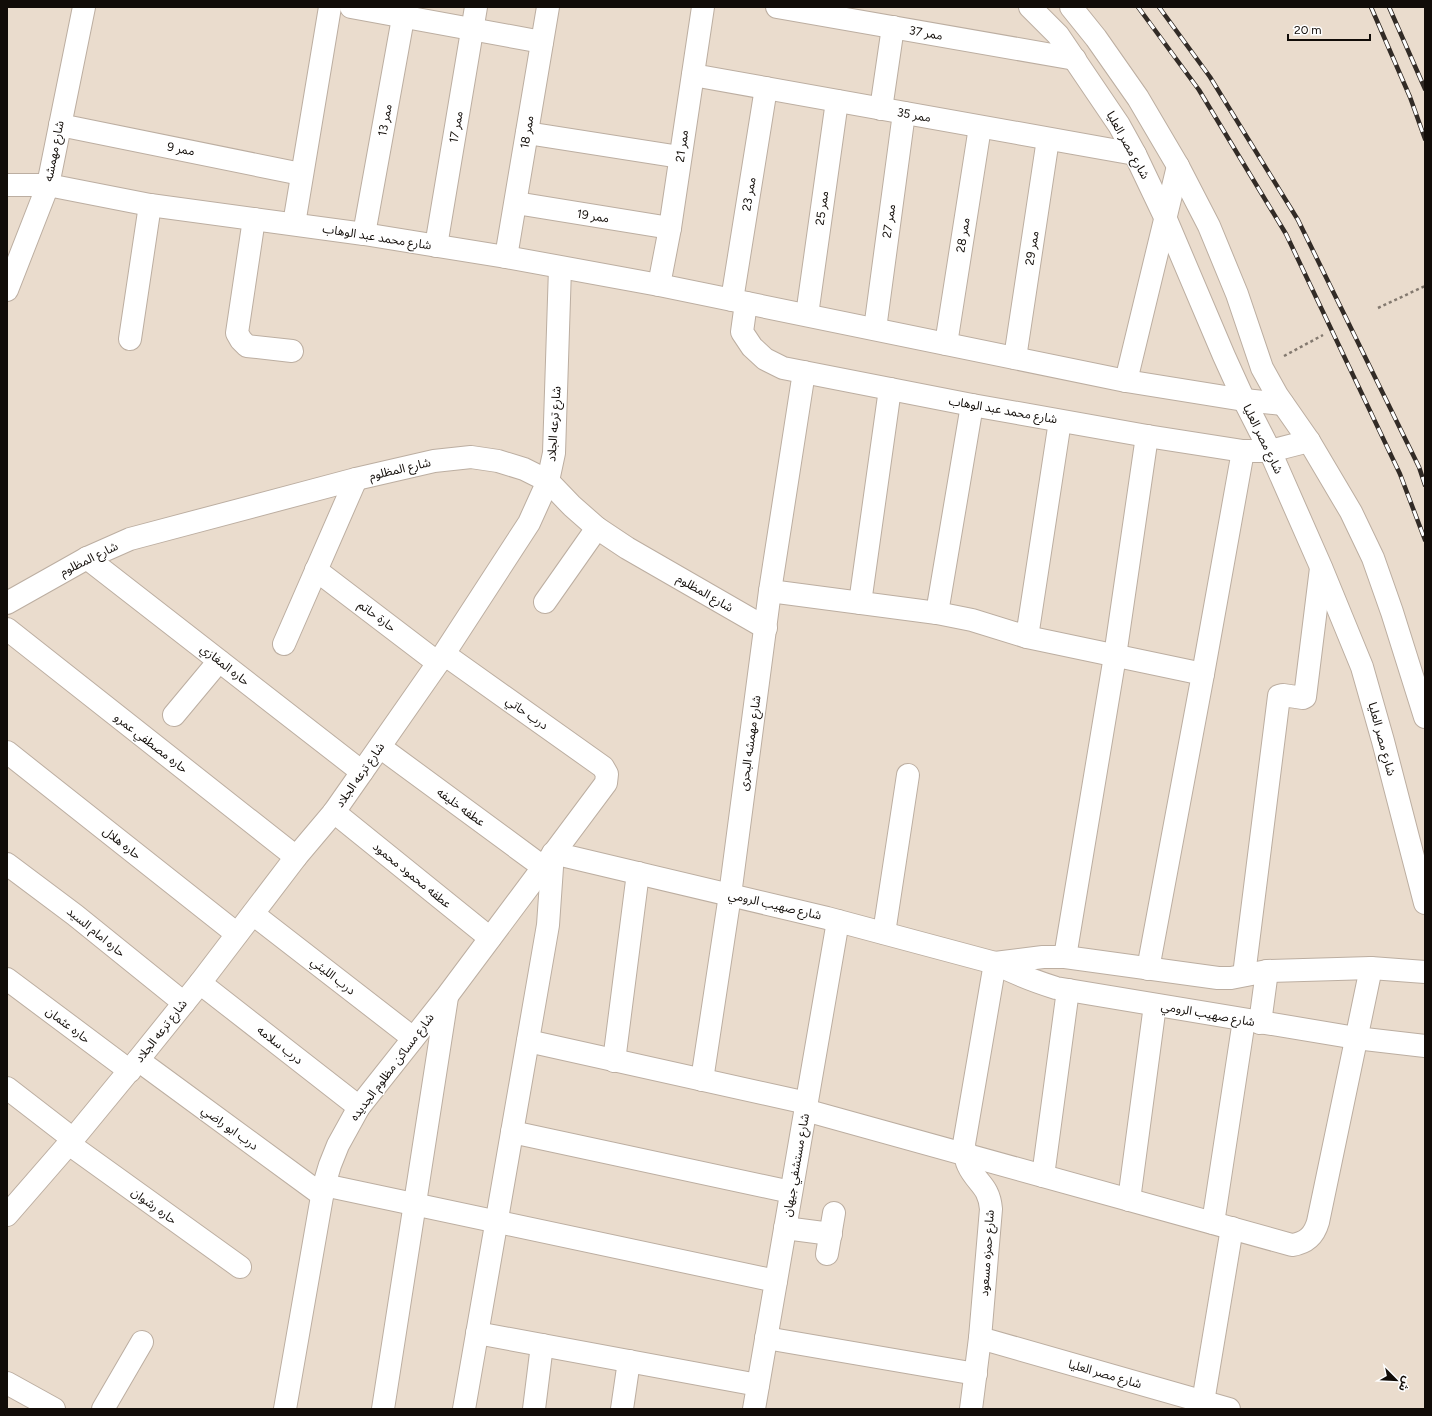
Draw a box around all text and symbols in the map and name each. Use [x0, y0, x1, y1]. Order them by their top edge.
scale bar [1288, 16, 1370, 42]
street label: ممر 37 [908, 23, 944, 43]
text: 20 m [1294, 23, 1322, 37]
street label: ممر 13 [375, 103, 395, 137]
street label: ممر 35 [896, 105, 932, 125]
street label: شارع مصر العليا [1102, 109, 1152, 182]
street label: ممر 17 [446, 110, 466, 144]
street label: ممر 18 [517, 114, 537, 150]
street label: شارع مهمشه [41, 119, 69, 183]
street label: ممر 21 [673, 129, 691, 163]
street label: ممر 9 [166, 139, 196, 159]
street label: ممر 23 [739, 176, 759, 212]
street label: ممر 25 [813, 190, 831, 226]
street label: ممر 27 [880, 203, 898, 239]
street label: ممر 19 [576, 207, 610, 225]
street label: ممر 28 [953, 217, 973, 253]
street label: شارع محمد عبد الوهاب [321, 221, 432, 254]
street label: ممر 29 [1022, 230, 1042, 266]
street label: شارع ترعه الجلاد [544, 386, 566, 462]
street label: شارع محمد عبد الوهاب [947, 394, 1058, 428]
street label: شارع مصر العليا [1238, 402, 1286, 477]
street label: شارع المظلوم [368, 455, 433, 485]
street label: شارع المظلوم [58, 539, 121, 581]
street label: شارع المظلوم [673, 571, 736, 617]
street label: حارة حاتم [354, 597, 398, 636]
street label: حاره المغازي [196, 641, 252, 691]
street label: درب حاتي [502, 694, 551, 735]
street label: شارع مهمشه البحرى [736, 694, 766, 792]
street label: شارع مصر العليا [1364, 701, 1399, 778]
street label: حاره مصطفي عمرو [110, 710, 191, 778]
street label: شارع ترعه الجلاد [333, 740, 389, 811]
street label: عطفه خليفه [434, 785, 488, 829]
street label: حاره هلال [100, 824, 144, 862]
street label: عطفه محمود محمود [370, 839, 454, 911]
street label: شارع صهيب الرومي [726, 887, 823, 925]
street label: حاره امام السيد [63, 904, 128, 961]
street label: درب الليثي [306, 954, 358, 1000]
street label: شارع ترعه الجلاد [132, 997, 191, 1066]
street label: شارع صهيب الرومي [1159, 999, 1256, 1032]
street label: حاره عثمان [43, 1004, 93, 1046]
street label: شارع مساكن مظلوم الجديده [347, 1011, 439, 1125]
street label: درب سلامه [254, 1023, 306, 1067]
street label: درب ابو راضي [197, 1103, 261, 1156]
street label: شارع مستشفي جيهان [780, 1112, 815, 1218]
street label: حاره رشوان [129, 1185, 179, 1227]
street label: شارع حمزه مسعود [977, 1209, 999, 1297]
street label: شارع مصر العليا [1066, 1357, 1143, 1393]
north arrow [1376, 1360, 1416, 1400]
text: ش [1396, 1374, 1414, 1393]

